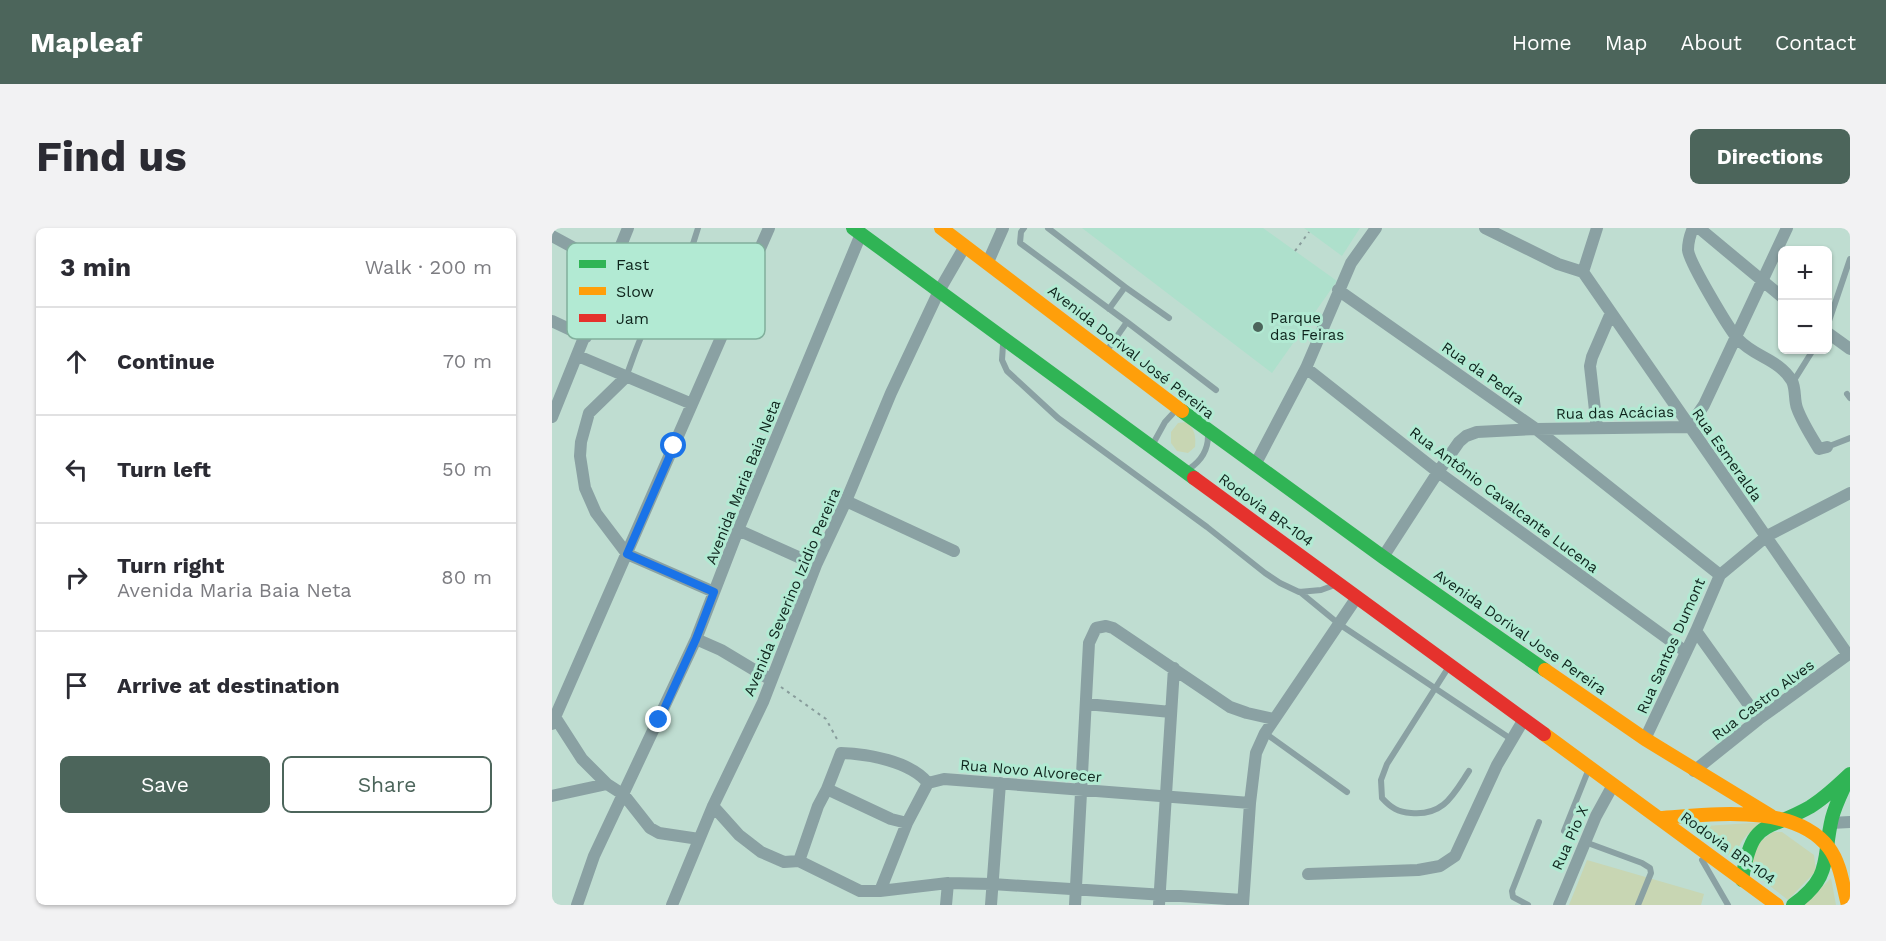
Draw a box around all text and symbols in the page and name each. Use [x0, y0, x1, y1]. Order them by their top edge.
text: Mapleaf [30, 26, 142, 59]
text: Home [1512, 30, 1572, 55]
text: Map [1605, 30, 1648, 55]
text: About [1681, 30, 1742, 55]
text: Contact [1775, 30, 1856, 55]
button: Directions [1690, 129, 1850, 184]
text: Find us [36, 132, 187, 181]
legend [567, 243, 765, 339]
map controls [1778, 246, 1832, 354]
button: + [1778, 246, 1832, 300]
text: 3 min [60, 252, 131, 282]
text: Walk · 200 m [365, 255, 492, 279]
text: Fast [616, 255, 649, 274]
street label: Avenida Dorival José Pereira [1044, 281, 1218, 423]
text: Slow [616, 282, 654, 301]
button: − [1778, 300, 1832, 354]
text: Jam [616, 309, 649, 328]
place label: Parque das Feiras [1270, 309, 1344, 344]
marker: Parque das Feiras [1251, 320, 1265, 334]
street label: Rua da Pedra [1438, 338, 1528, 408]
icon: ahead [60, 345, 93, 378]
text: Continue [117, 349, 215, 374]
text: 70 m [443, 349, 492, 373]
street label: Avenida Maria Baia Neta [702, 397, 785, 567]
street label: Rua das Acácias [1556, 403, 1674, 423]
street label: Rua Esmeralda [1688, 405, 1766, 505]
street label: Rua Antônio Cavalcante Lucena [1406, 423, 1602, 577]
route start [660, 432, 686, 458]
icon: left [60, 453, 93, 486]
text: Turn left [117, 457, 211, 482]
text: 50 m [442, 457, 492, 481]
street label: Rodovia BR-104 [1215, 470, 1317, 550]
street label: Avenida Severino Izidio Pereira [740, 485, 844, 699]
text: Turn right [117, 553, 224, 578]
icon: right [60, 561, 93, 594]
text: 80 m [441, 565, 492, 589]
street label: Avenida Dorival Jose Pereira [1430, 565, 1610, 699]
street label: Rua Santos Dumont [1633, 575, 1709, 717]
text: Avenida Maria Baia Neta [117, 578, 352, 602]
street label: Rua Castro Alves [1708, 656, 1818, 744]
icon: arrive [60, 669, 93, 702]
text: Arrive at destination [117, 673, 340, 698]
route end [645, 706, 671, 732]
button: Save [60, 756, 270, 813]
button: Share [282, 756, 492, 813]
street label: Rua Novo Alvorecer [959, 756, 1103, 786]
street label: Rua Pio X [1548, 803, 1592, 873]
street label: Rodovia BR-104 [1677, 808, 1779, 888]

